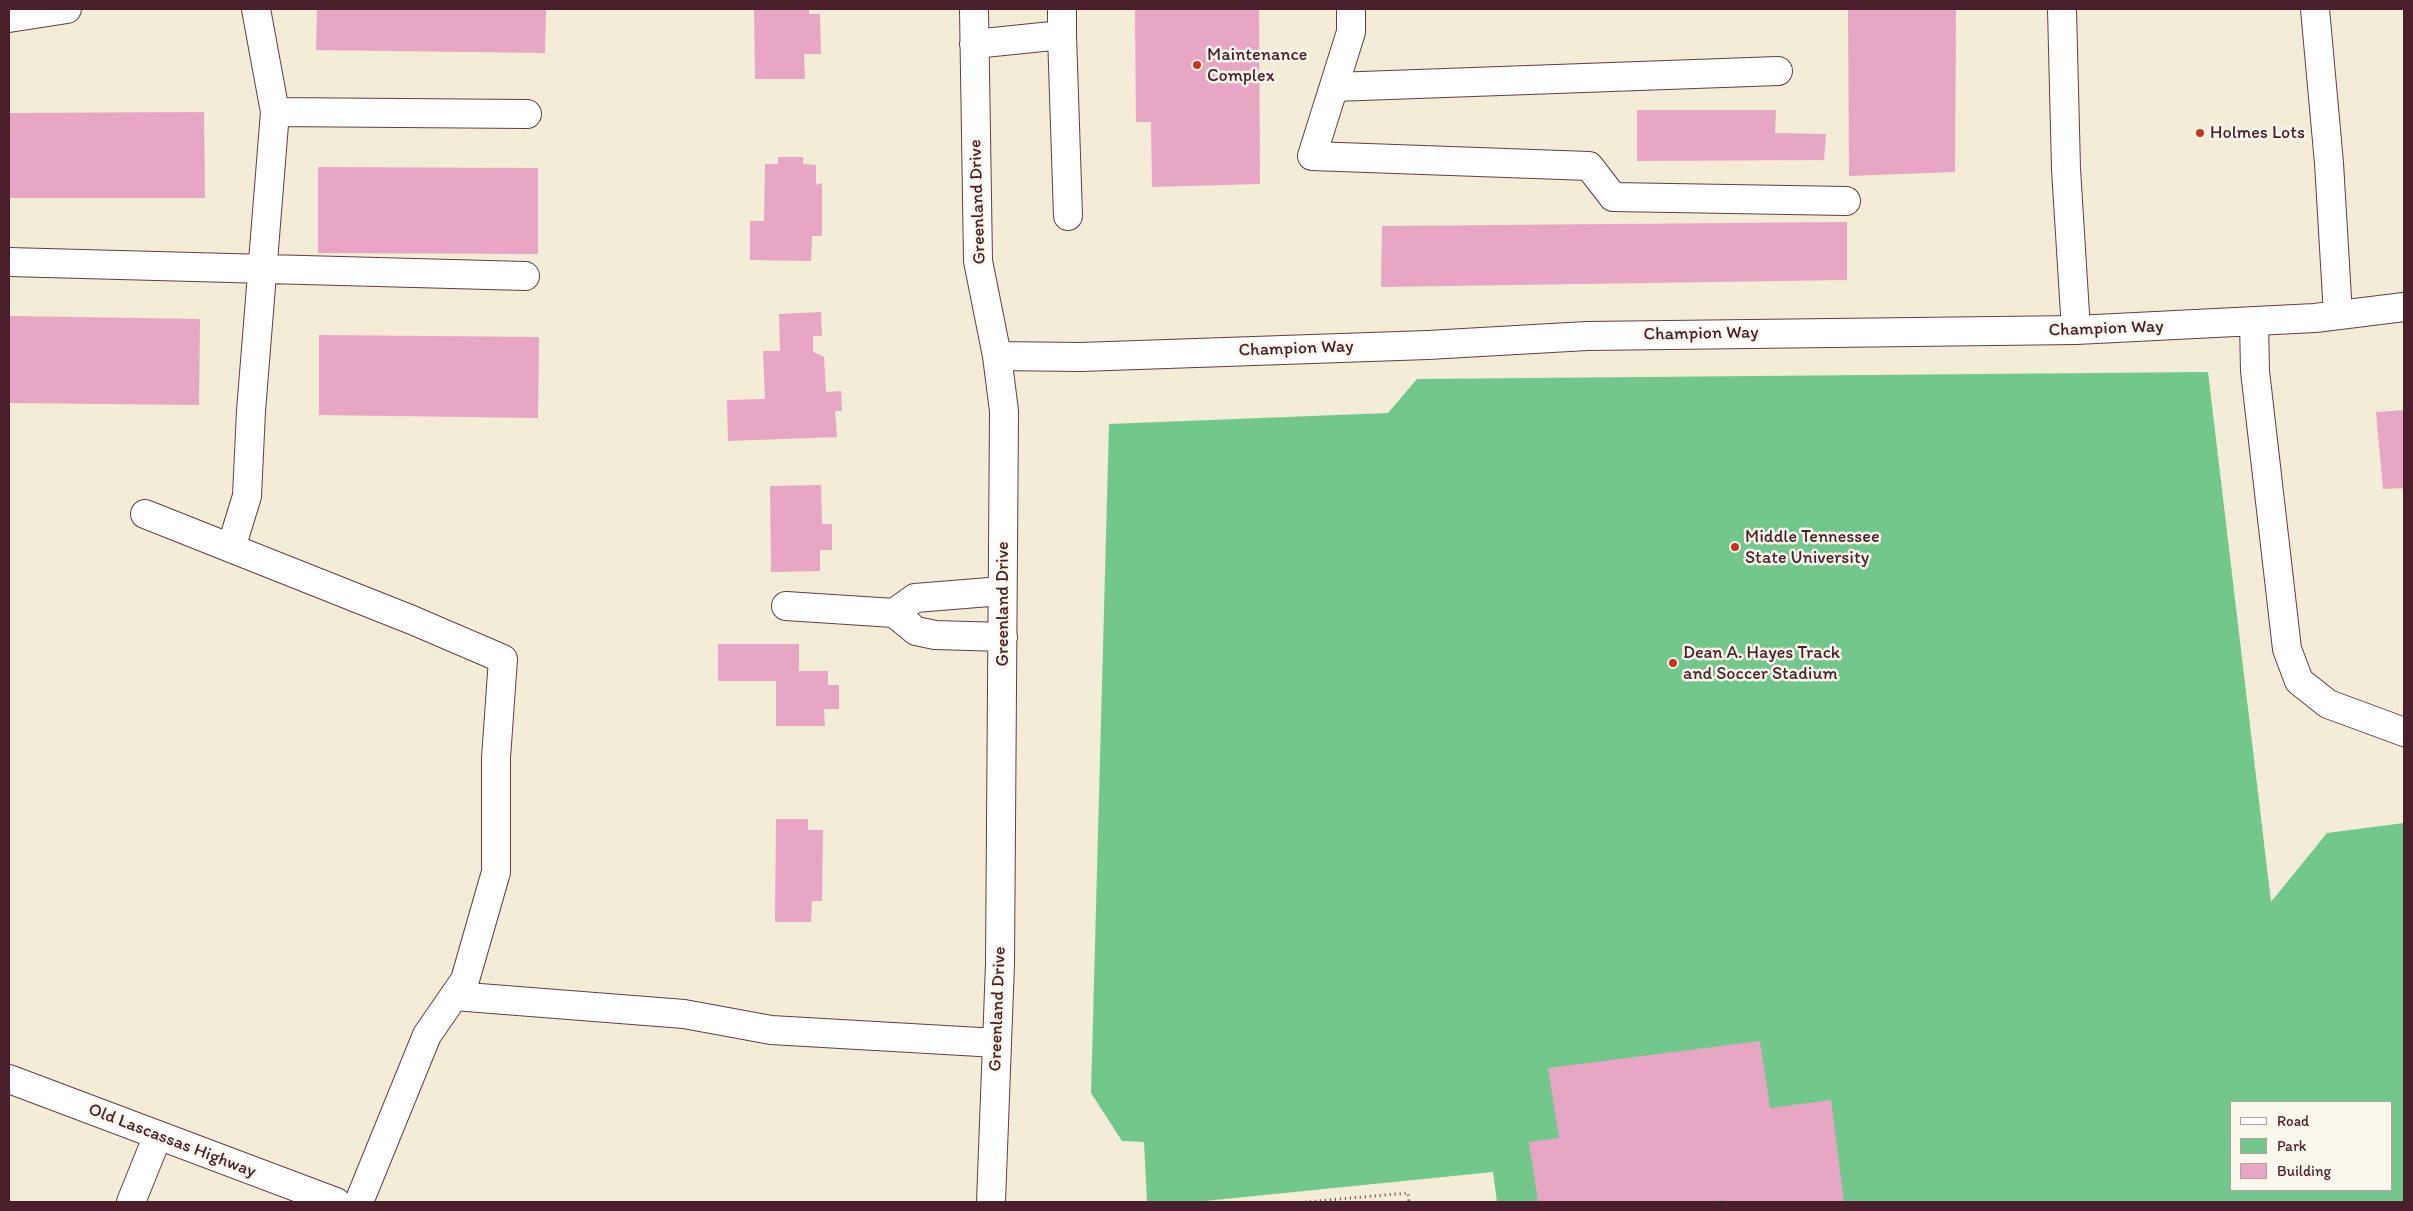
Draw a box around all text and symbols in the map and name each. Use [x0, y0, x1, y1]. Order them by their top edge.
place label: Maintenance Complex [1207, 44, 1307, 86]
marker: Maintenance Complex [1191, 59, 1203, 71]
place label: Holmes Lots [2210, 122, 2305, 144]
marker: Holmes Lots [2194, 127, 2206, 139]
street label: Greenland Drive [965, 139, 991, 265]
street label: Champion Way [2048, 316, 2164, 342]
street label: Champion Way [1643, 322, 1759, 346]
street label: Champion Way [1238, 336, 1354, 362]
place label: Middle Tennessee State University [1745, 526, 1880, 568]
street label: Greenland Drive [992, 541, 1014, 667]
marker: Middle Tennessee State University [1729, 541, 1741, 553]
place label: Dean A. Hayes Track and Soccer Stadium [1683, 642, 1840, 684]
marker: Dean A. Hayes Track and Soccer Stadium [1667, 657, 1679, 669]
street label: Greenland Drive [985, 946, 1011, 1072]
street label: Old Lascassas Highway [85, 1099, 259, 1183]
legend [2230, 1101, 2393, 1191]
text: Road [2277, 1112, 2309, 1130]
text: Park [2277, 1137, 2307, 1155]
text: Building [2277, 1162, 2331, 1180]

